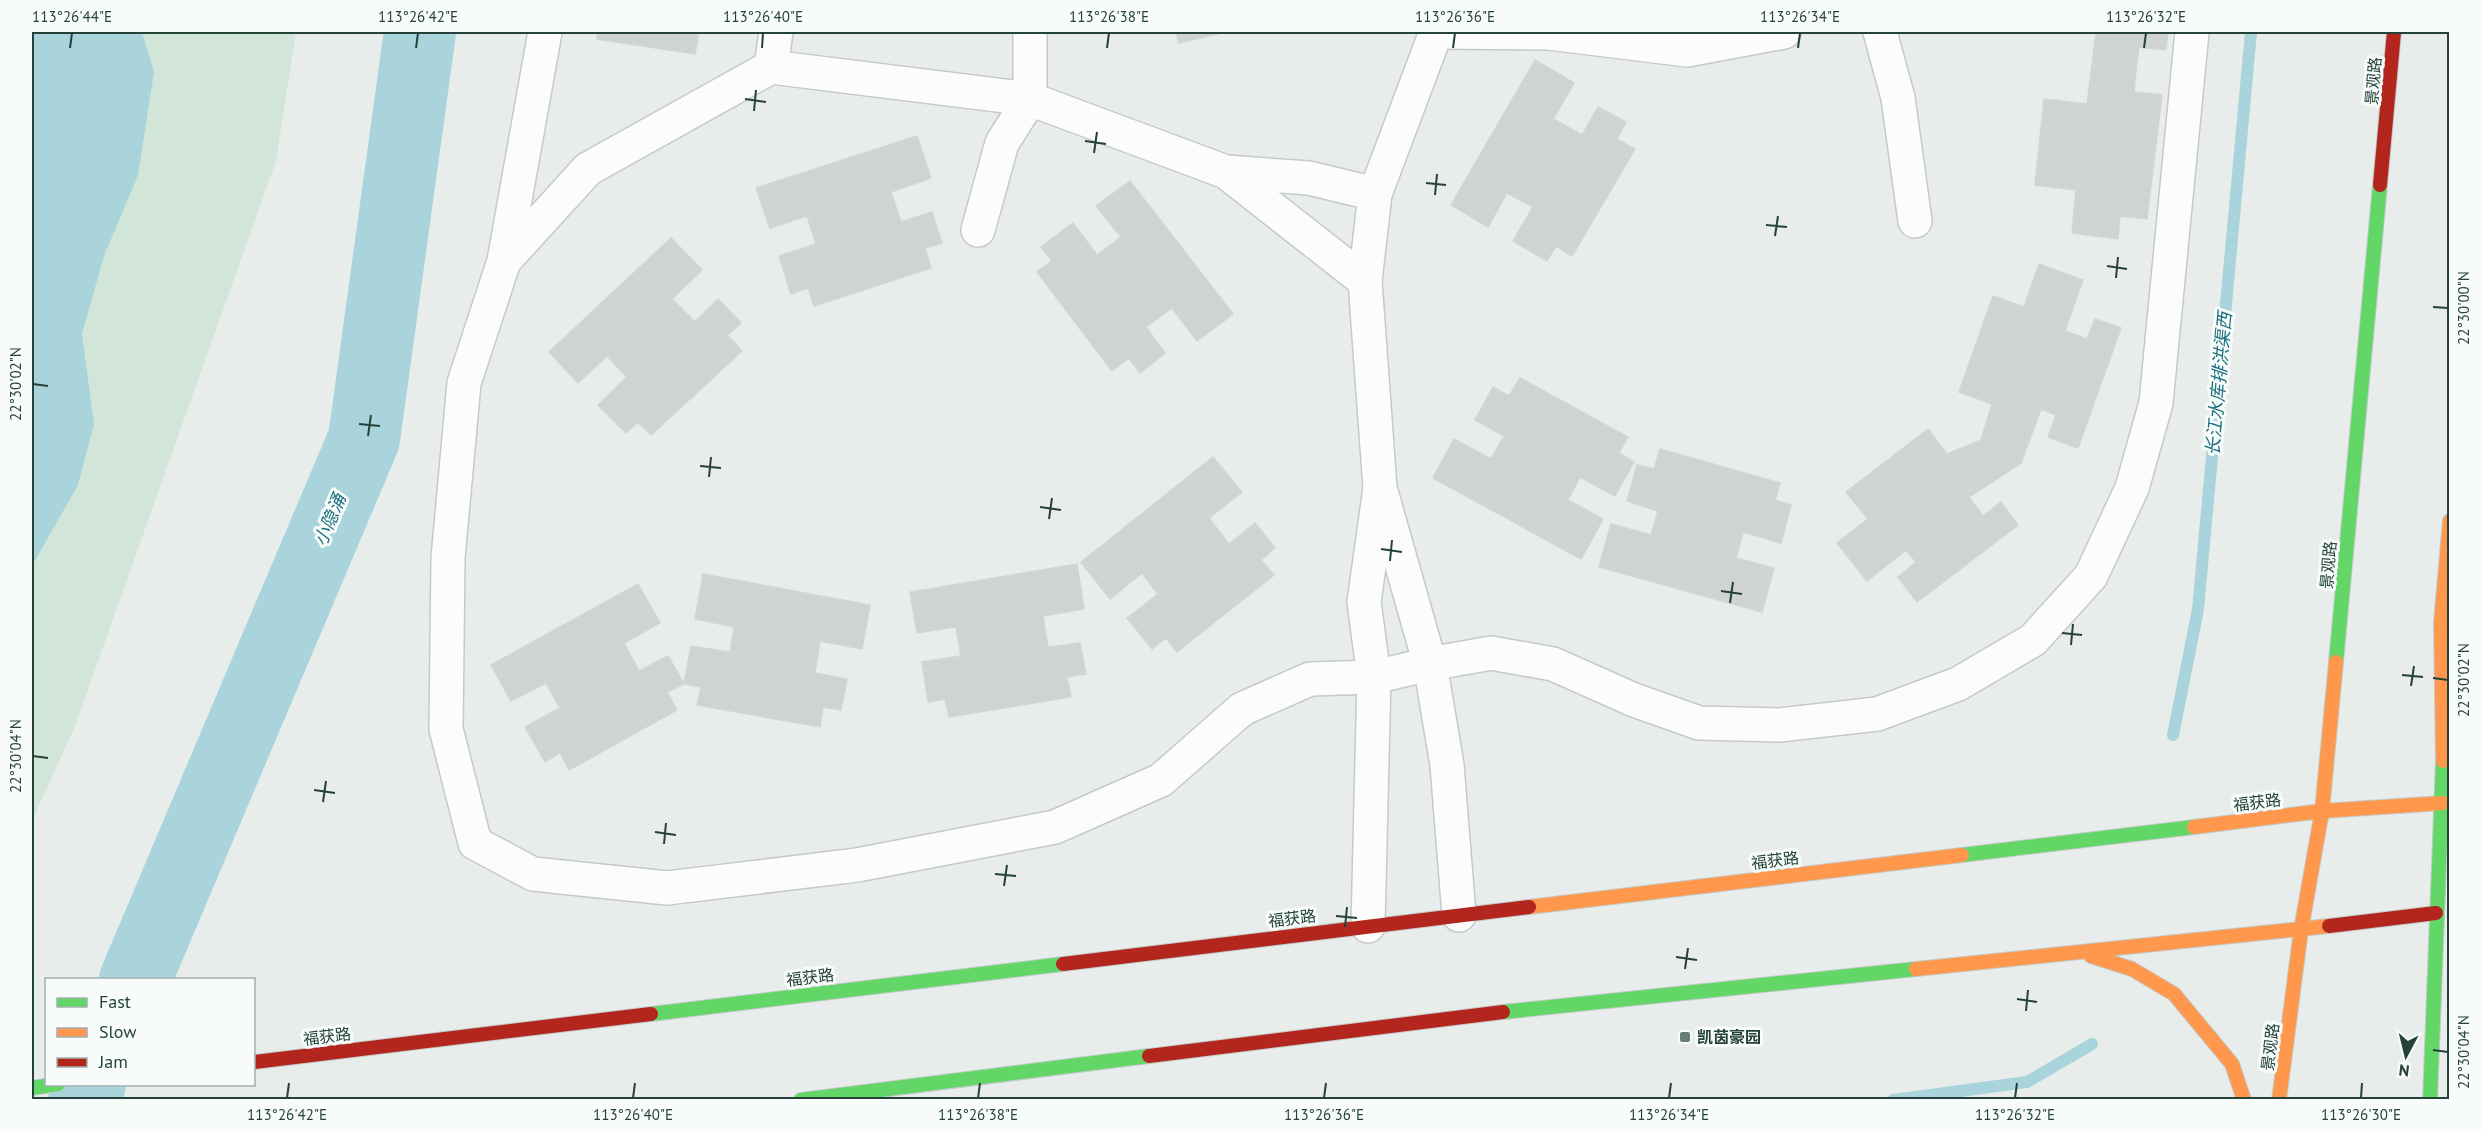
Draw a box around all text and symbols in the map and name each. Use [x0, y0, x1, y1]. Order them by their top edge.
text: 113°26'44"E [32, 7, 112, 26]
text: 113°26'42"E [378, 7, 458, 26]
text: 113°26'40"E [723, 7, 803, 26]
text: 113°26'38"E [1069, 7, 1149, 26]
text: 113°26'36"E [1415, 7, 1495, 26]
text: 113°26'34"E [1760, 7, 1840, 26]
text: 113°26'32"E [2106, 7, 2186, 26]
street label: 景观路 [2361, 56, 2385, 106]
text: 22°30'00"N [2454, 271, 2473, 345]
water label: 长江水库排洪渠西 [2201, 308, 2236, 457]
text: 22°30'02"N [6, 347, 25, 421]
water label: 小隐涌 [308, 489, 351, 549]
street label: 景观路 [2316, 540, 2340, 590]
text: 22°30'02"N [2454, 643, 2473, 717]
text: 22°30'04"N [6, 719, 25, 793]
street label: 福获路 [2232, 789, 2282, 815]
street label: 福获路 [1750, 847, 1800, 873]
street label: 福获路 [1267, 905, 1317, 931]
street label: 福获路 [785, 964, 835, 990]
legend [45, 978, 255, 1086]
text: Fast [99, 990, 131, 1013]
text: 22°30'04"N [2454, 1015, 2473, 1089]
text: Slow [99, 1020, 137, 1043]
street label: 景观路 [2257, 1022, 2283, 1072]
street label: 福获路 [302, 1023, 352, 1049]
north arrow [2376, 1026, 2436, 1086]
place label: 凯茵豪园 [1697, 1027, 1761, 1047]
marker: 凯茵豪园 [1678, 1030, 1692, 1044]
text: Jam [98, 1050, 128, 1073]
text: N [2398, 1060, 2411, 1081]
text: 113°26'42"E [247, 1105, 327, 1124]
text: 113°26'40"E [593, 1105, 673, 1124]
text: 113°26'38"E [938, 1105, 1018, 1124]
text: 113°26'36"E [1284, 1105, 1364, 1124]
text: 113°26'34"E [1629, 1105, 1709, 1124]
text: 113°26'32"E [1975, 1105, 2055, 1124]
text: 113°26'30"E [2321, 1105, 2401, 1124]

